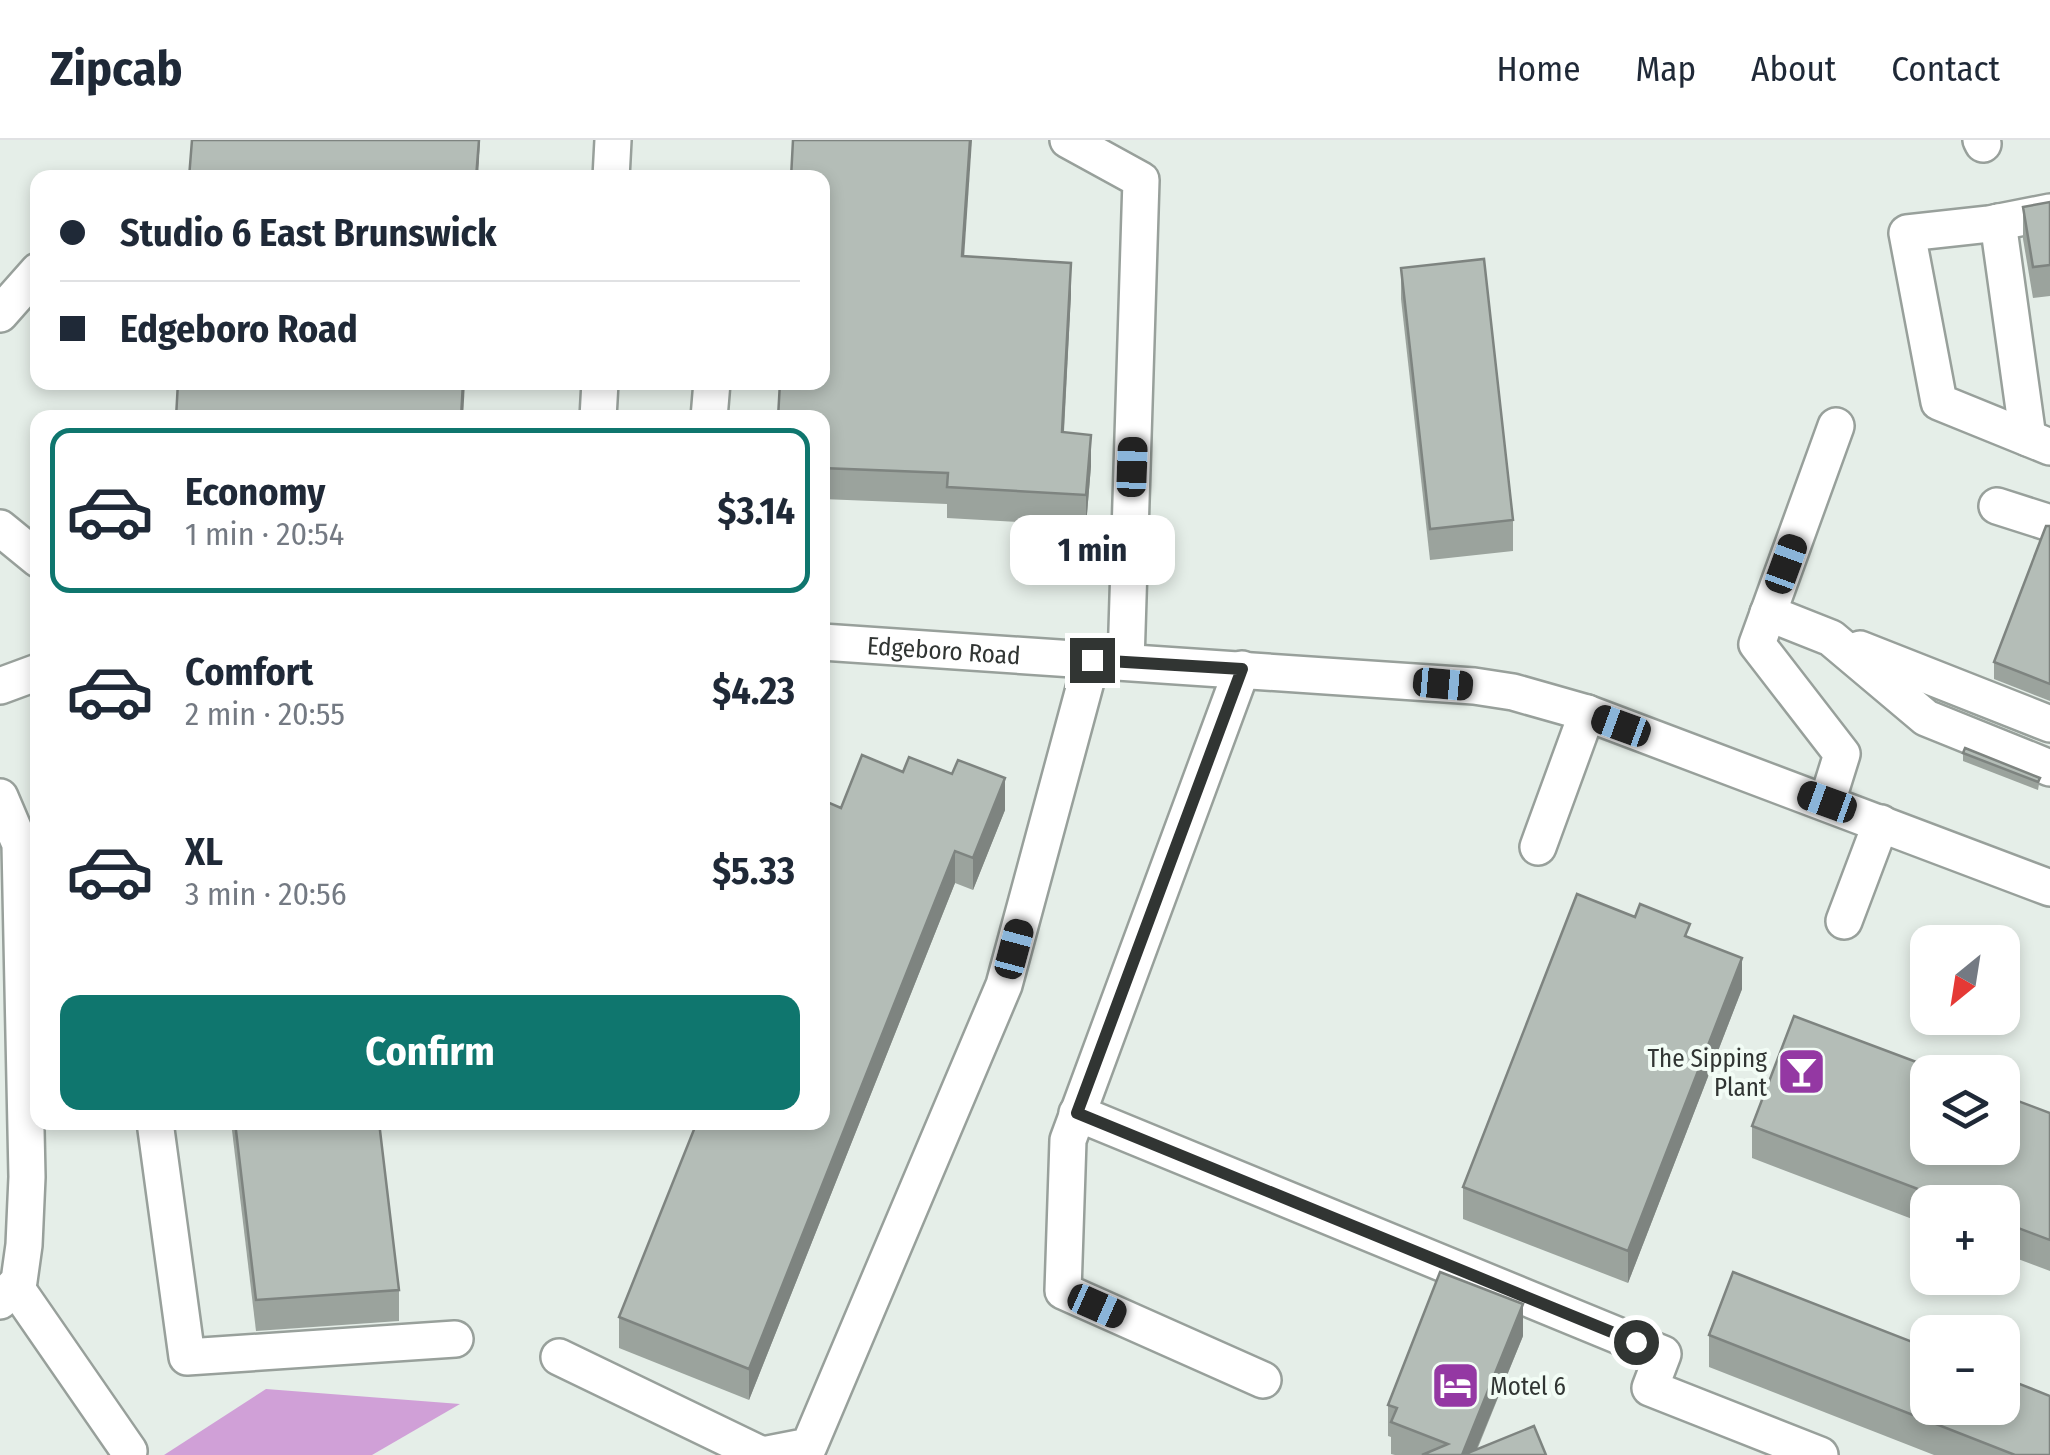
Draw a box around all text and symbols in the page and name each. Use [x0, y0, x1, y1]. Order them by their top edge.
text: Zipcab [50, 40, 182, 98]
text: Home [1497, 48, 1580, 90]
text: Map [1635, 48, 1696, 90]
text: About [1751, 48, 1836, 90]
text: Contact [1891, 48, 2000, 90]
text: Studio 6 East Brunswick [120, 210, 497, 256]
text: Edgeboro Road [120, 306, 358, 352]
car [1116, 436, 1148, 498]
icon: car [65, 466, 155, 556]
text: Economy [185, 469, 325, 515]
text: $3.14 [718, 488, 795, 534]
text: 1 min · 20:54 [185, 515, 344, 553]
callout: 1 min [1010, 515, 1174, 585]
text: 1 min [1058, 531, 1127, 569]
car [1762, 531, 1810, 597]
street label: Edgeboro Road [866, 631, 1021, 671]
route end [1070, 638, 1115, 683]
icon: car [65, 646, 155, 736]
text: Comfort [185, 649, 313, 695]
car [1412, 666, 1474, 702]
text: $4.23 [712, 668, 795, 714]
text: 2 min · 20:55 [185, 695, 345, 733]
car [1588, 702, 1654, 750]
car [1794, 778, 1860, 826]
icon: car [65, 826, 155, 916]
text: XL [185, 829, 223, 875]
text: $5.33 [712, 848, 795, 894]
text: 3 min · 20:56 [185, 875, 347, 913]
car [992, 916, 1036, 982]
north arrow [1910, 925, 2020, 1035]
map controls [1910, 925, 2020, 1425]
button: Confirm [60, 995, 800, 1110]
place label: The Sipping Plant [1647, 1044, 1768, 1103]
bar icon: The Sipping Plant [1776, 1046, 1828, 1098]
button: layers [1910, 1055, 2020, 1165]
button: + [1910, 1185, 2020, 1295]
car [1063, 1280, 1131, 1332]
button: − [1910, 1315, 2020, 1425]
route start [1614, 1320, 1659, 1365]
hotel icon: Motel 6 [1429, 1360, 1481, 1412]
place label: Motel 6 [1490, 1372, 1566, 1402]

